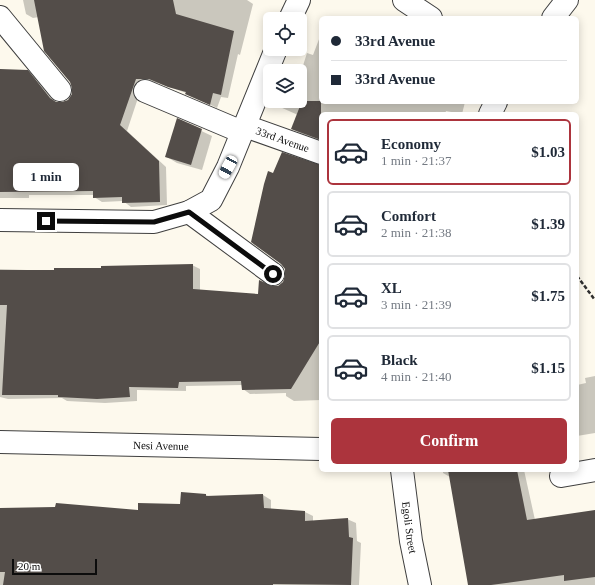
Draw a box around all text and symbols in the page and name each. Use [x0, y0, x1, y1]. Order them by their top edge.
map controls [263, 12, 307, 108]
button: locate [263, 12, 307, 56]
text: 33rd Avenue [355, 33, 435, 49]
button: layers [263, 64, 307, 108]
text: 33rd Avenue [355, 71, 435, 87]
street label: 33rd Avenue [254, 124, 311, 154]
icon: car [333, 134, 369, 170]
text: Economy [381, 136, 441, 152]
text: $1.03 [531, 144, 565, 160]
text: 1 min · 21:37 [381, 153, 451, 168]
car [217, 154, 239, 180]
callout: 1 min [13, 163, 79, 191]
text: 1 min [30, 169, 62, 184]
icon: car [333, 206, 369, 242]
text: Comfort [381, 208, 436, 224]
route end [37, 212, 55, 230]
text: $1.39 [531, 216, 565, 232]
text: 2 min · 21:38 [381, 225, 451, 240]
route start [264, 265, 282, 283]
icon: car [333, 278, 369, 314]
text: XL [381, 280, 402, 296]
text: $1.75 [531, 288, 565, 304]
text: 3 min · 21:39 [381, 297, 451, 312]
icon: car [333, 350, 369, 386]
text: Black [381, 352, 418, 368]
text: $1.15 [531, 360, 565, 376]
text: 4 min · 21:40 [381, 369, 451, 384]
button: Confirm [331, 418, 567, 464]
street label: Nesi Avenue [133, 439, 189, 452]
street label: Egoli Street [400, 501, 419, 555]
scale bar [12, 557, 97, 576]
text: 20 m [18, 560, 40, 572]

